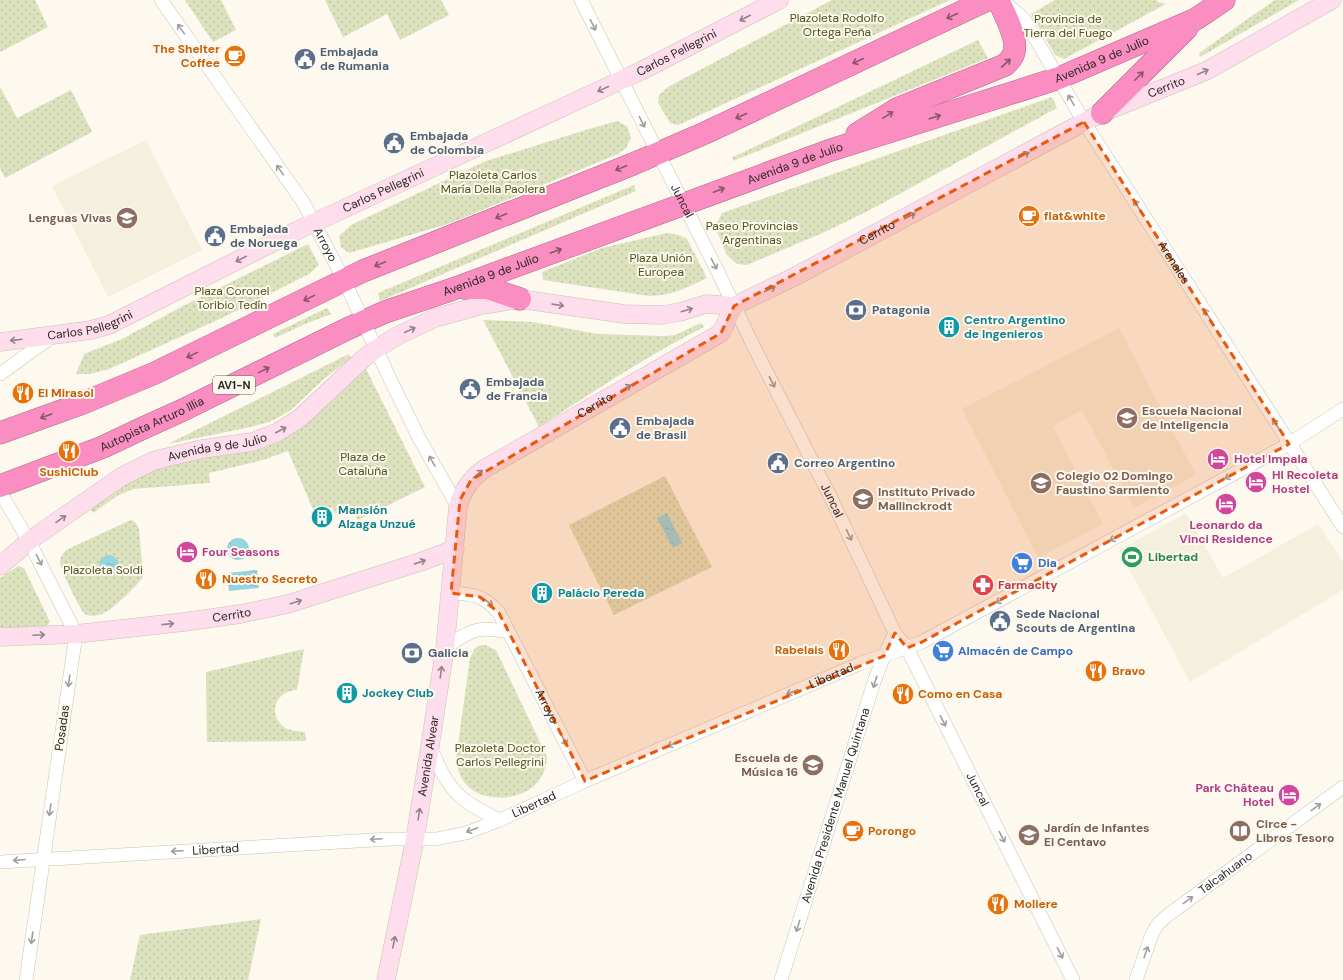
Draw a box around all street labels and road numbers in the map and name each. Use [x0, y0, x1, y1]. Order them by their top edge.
street label: Carlos Pellegrini [634, 25, 719, 80]
street label: Avenida 9 de Julio [1053, 32, 1151, 87]
street label: Cerrito [1145, 72, 1187, 102]
street label: Avenida 9 de Julio [745, 139, 845, 188]
street label: Carlos Pellegrini [340, 165, 427, 216]
street label: Juncal [667, 181, 697, 221]
street label: Cerrito [856, 216, 898, 249]
street label: Arroyo [310, 225, 341, 264]
street label: Arenales [1154, 238, 1193, 287]
street label: Avenida 9 de Julio [441, 250, 541, 300]
street label: Carlos Pellegrini [47, 306, 136, 344]
road number: AV1-N [213, 376, 255, 394]
street label: Cerrito [574, 389, 616, 422]
street label: Autopista Arturo Illia [97, 393, 207, 455]
street label: Avenida 9 de Julio [166, 429, 269, 465]
street label: Juncal [817, 481, 847, 520]
street label: Cerrito [211, 604, 253, 626]
street label: Libertad [807, 659, 856, 692]
street label: Arroyo [531, 686, 562, 726]
street label: Posadas [51, 704, 73, 752]
street label: Avenida Presidente Manuel Quintana [798, 706, 874, 905]
street label: Avenida Alvear [414, 714, 443, 798]
street label: Juncal [963, 770, 993, 809]
street label: Libertad [509, 787, 559, 821]
street label: Libertad [192, 840, 239, 859]
street label: Talcahuano [1195, 848, 1256, 898]

